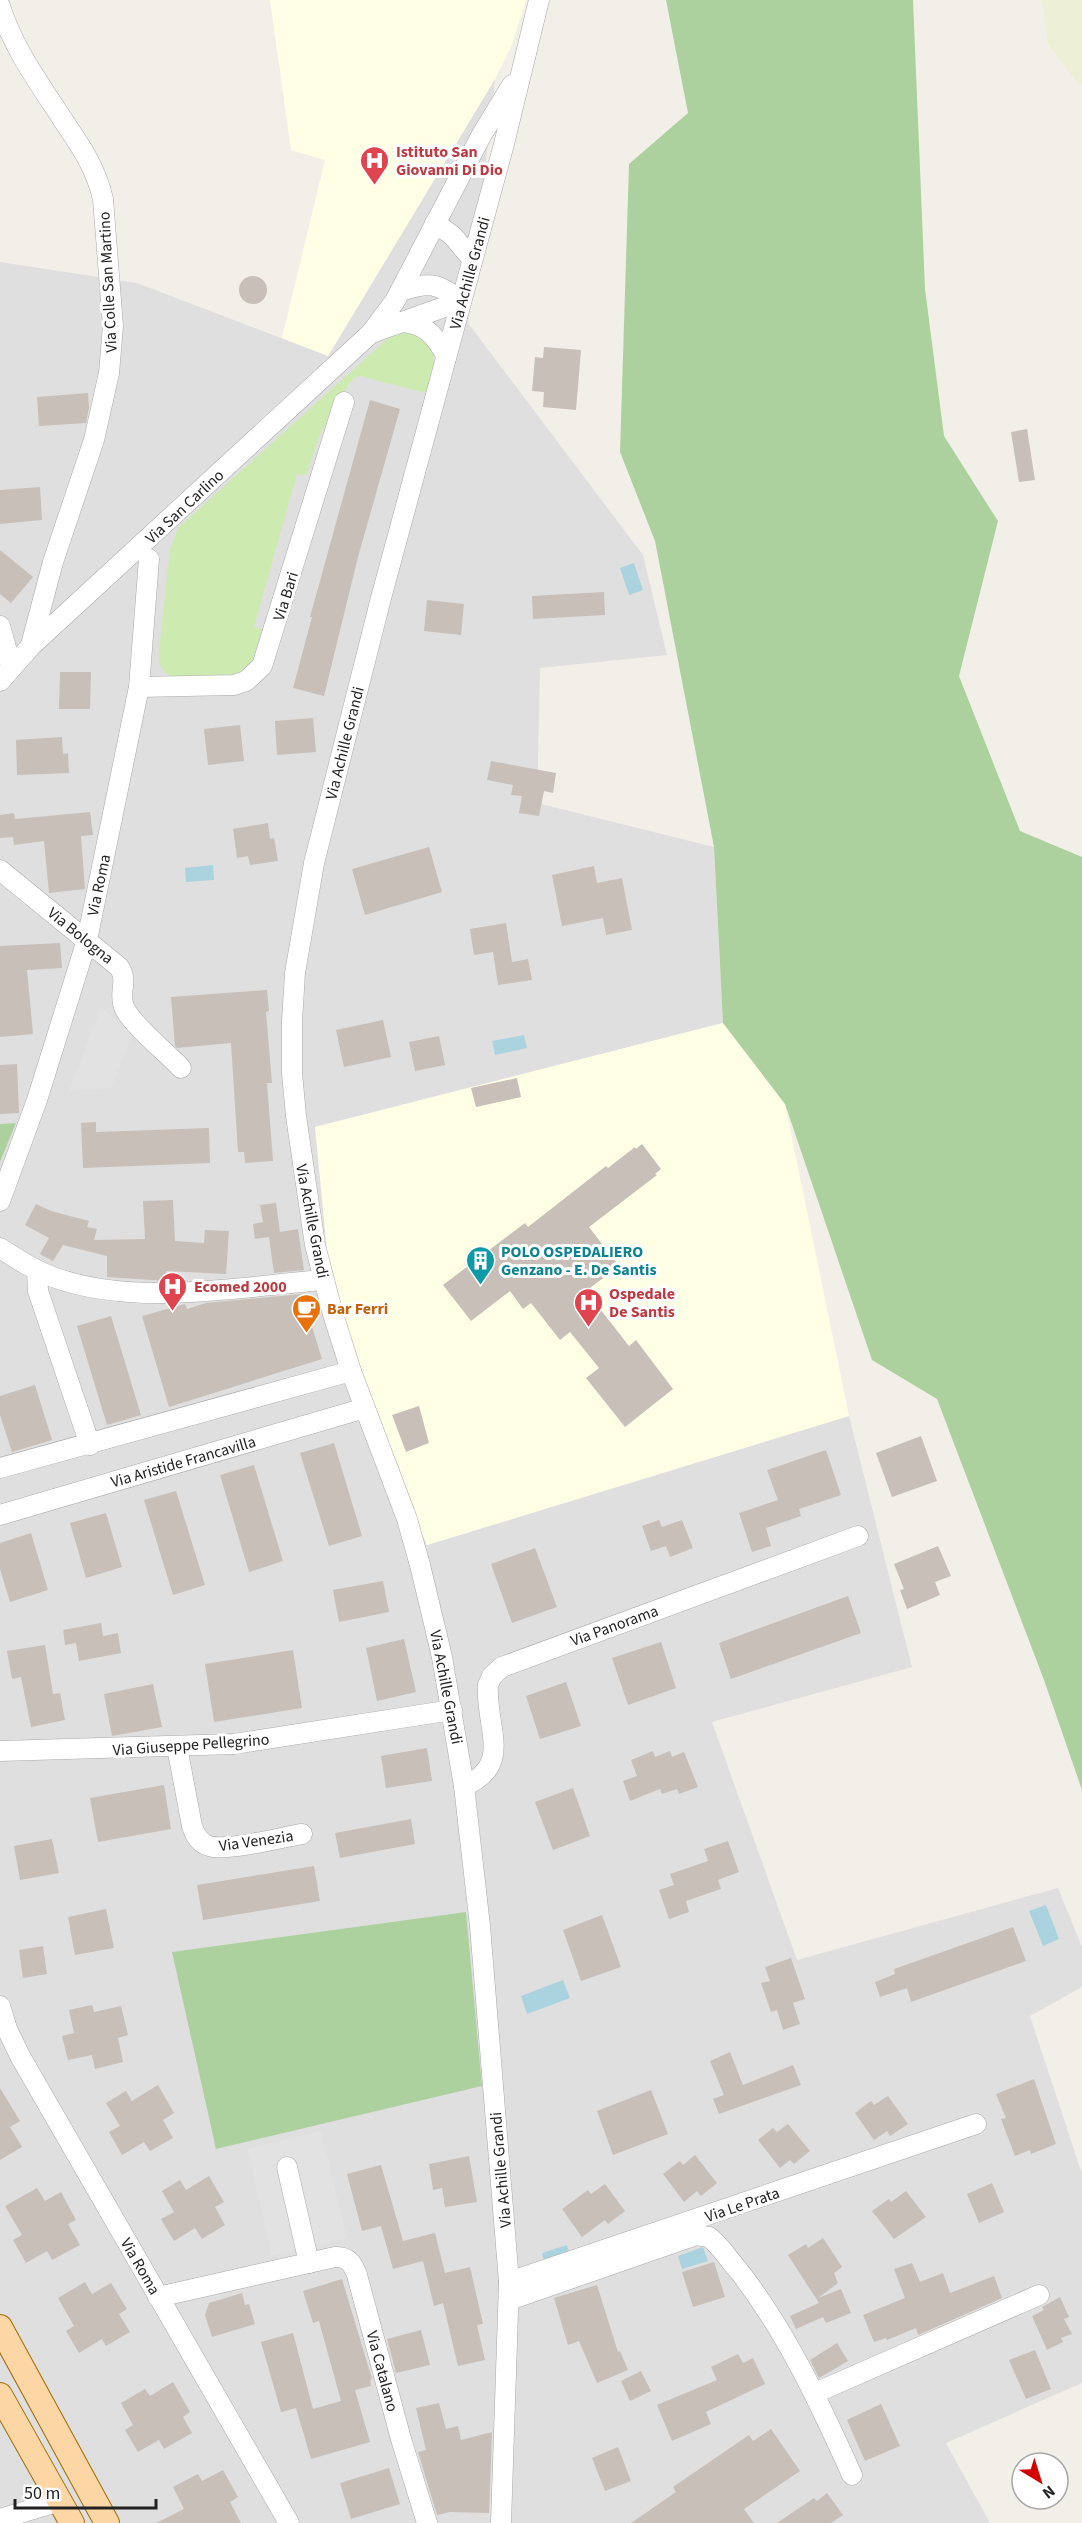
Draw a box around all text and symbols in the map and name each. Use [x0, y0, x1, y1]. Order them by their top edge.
place label: Istituto San Giovanni Di Dio [396, 141, 503, 181]
hospital icon: Istituto San Giovanni Di Dio [359, 144, 391, 186]
street label: Via Colle San Martino [93, 211, 123, 353]
street label: Via Achille Grandi [444, 214, 496, 332]
street label: Via San Carlino [141, 465, 229, 549]
street label: Via Bari [268, 569, 304, 624]
street label: Via Achille Grandi [320, 684, 370, 802]
street label: Via Roma [82, 852, 116, 918]
street label: Via Bologna [43, 902, 118, 969]
street label: Via Achille Grandi [290, 1162, 334, 1280]
place label: POLO OSPEDALIERO Genzano - E. De Santis [501, 1241, 657, 1281]
building icon: POLO OSPEDALIERO Genzano - E. De Santis [464, 1244, 496, 1286]
hospital icon: Ecomed 2000 [157, 1270, 189, 1312]
place label: Ecomed 2000 [194, 1276, 287, 1298]
place label: Ospedale De Santis [609, 1283, 675, 1323]
hospital icon: Ospedale De Santis [572, 1286, 604, 1328]
cafe icon: Bar Ferri [290, 1292, 322, 1334]
place label: Bar Ferri [327, 1298, 388, 1320]
street label: Via Aristide Francavilla [108, 1431, 258, 1493]
street label: Via Panorama [567, 1600, 661, 1652]
street label: Via Achille Grandi [424, 1628, 468, 1746]
street label: Via Giuseppe Pellegrino [112, 1729, 270, 1761]
street label: Via Venezia [218, 1825, 295, 1857]
street label: Via Achille Grandi [485, 2111, 517, 2229]
street label: Via Le Prata [702, 2182, 782, 2228]
street label: Via Roma [115, 2234, 165, 2299]
street label: Via Catalano [361, 2328, 403, 2414]
north arrow [1010, 2451, 1070, 2511]
scale bar [15, 2472, 156, 2510]
text: N [1038, 2480, 1060, 2504]
text: 50 m [24, 2481, 60, 2506]

